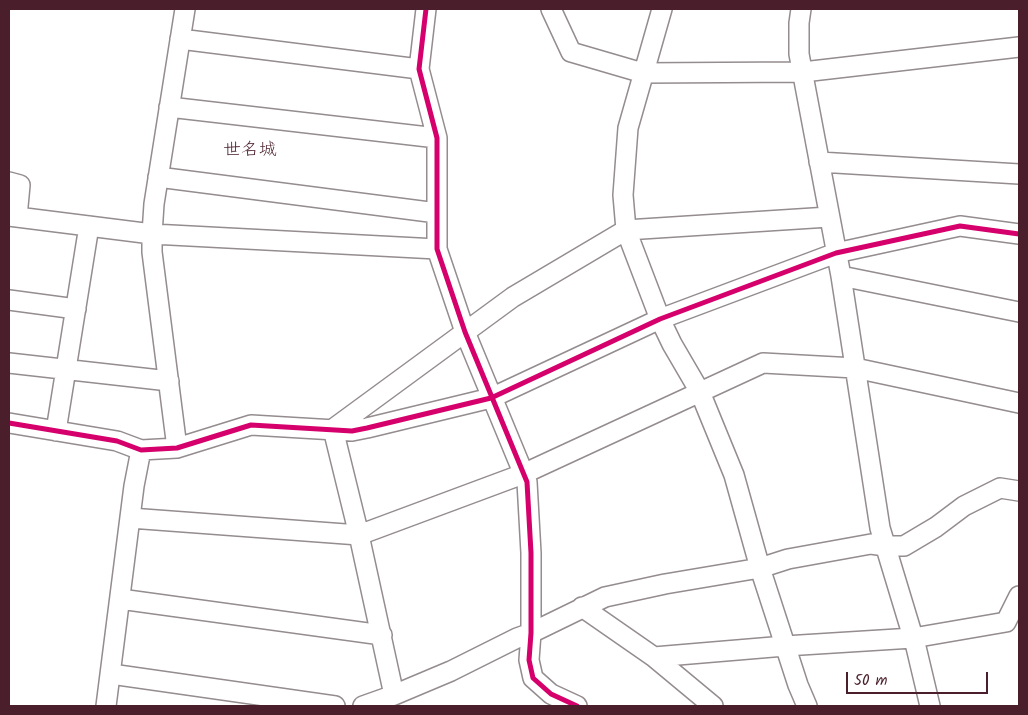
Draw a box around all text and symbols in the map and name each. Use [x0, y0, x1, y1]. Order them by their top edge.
district label: 世名城 [223, 141, 277, 163]
scale bar [848, 662, 990, 694]
text: 50 m [854, 669, 888, 693]

